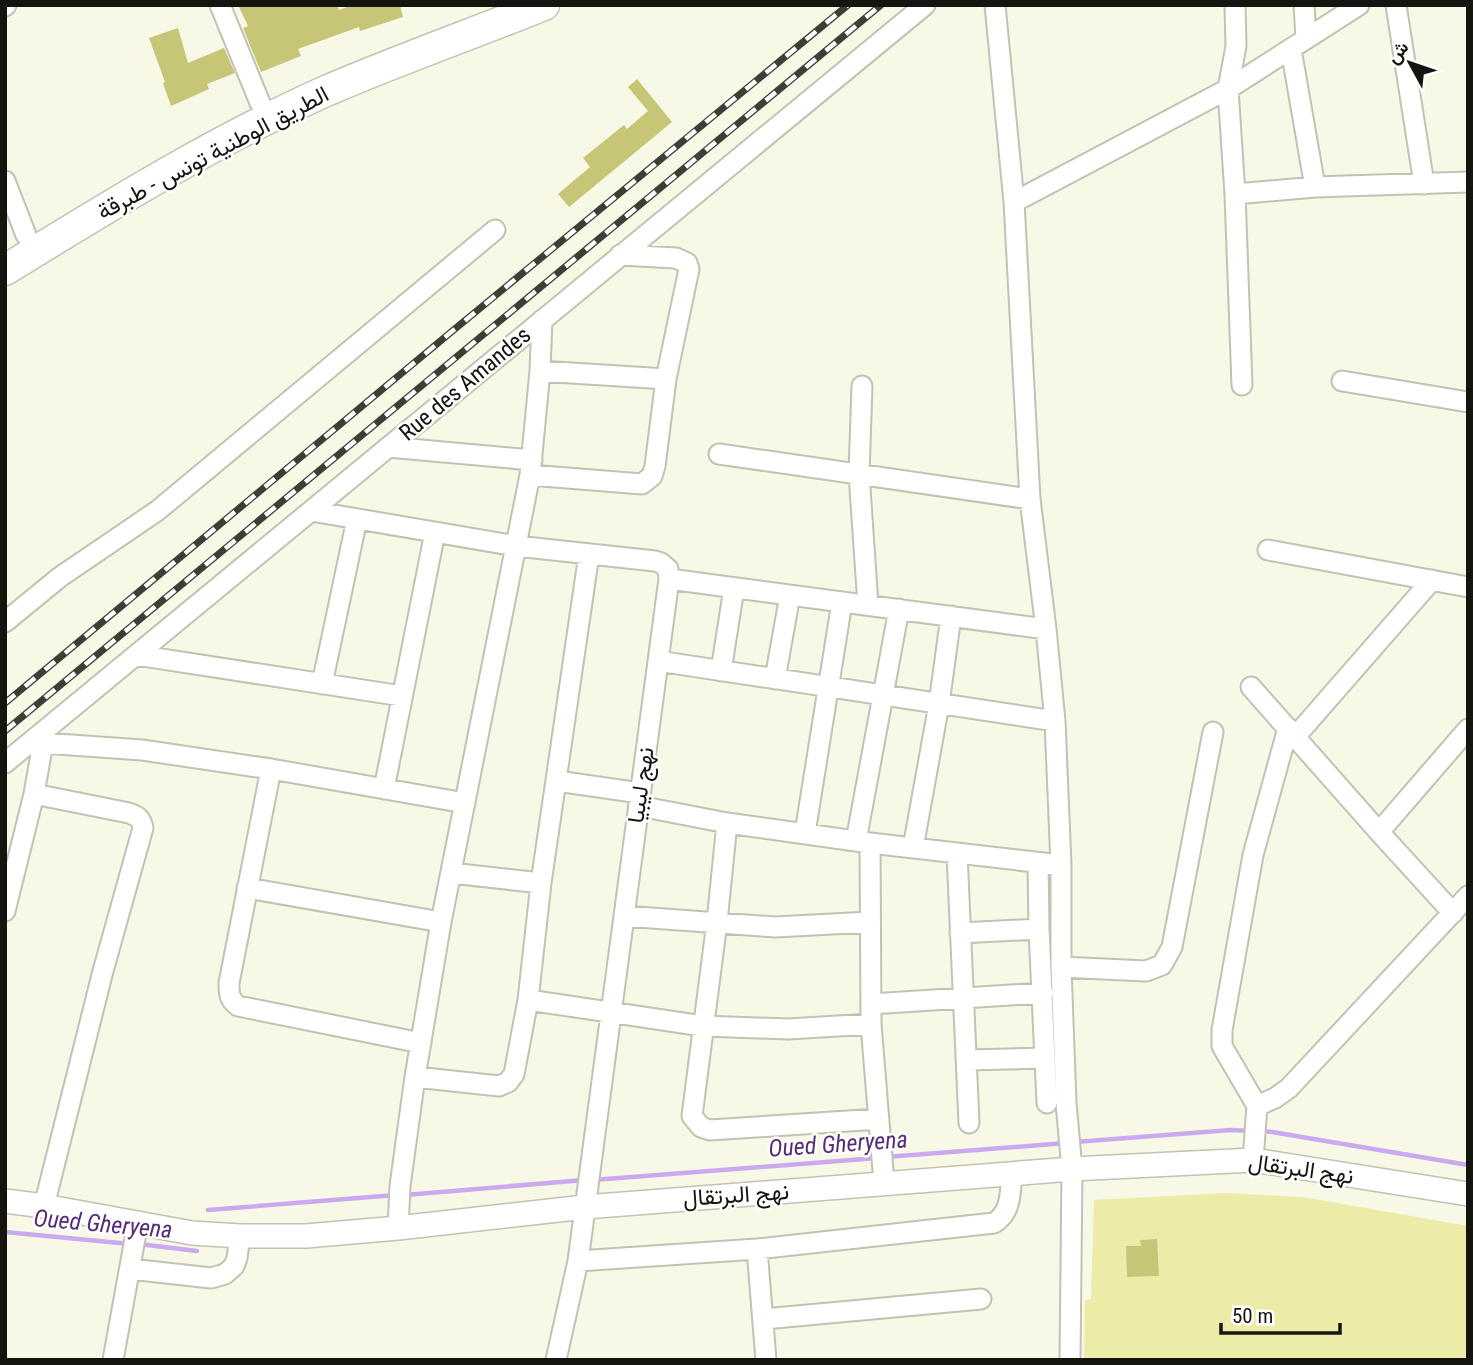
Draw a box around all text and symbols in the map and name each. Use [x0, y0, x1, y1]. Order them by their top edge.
north arrow [1375, 28, 1445, 98]
text: ش [1381, 36, 1414, 69]
street label: الطريق الوطنية تونس - طبرقة [93, 80, 334, 226]
street label: Rue des Amandes [394, 321, 536, 447]
street label: نهج ليبيا [622, 745, 662, 825]
water label: Oued Gheryena [768, 1125, 908, 1163]
street label: نهج البرتقال [1246, 1148, 1355, 1192]
street label: نهج البرتقال [682, 1178, 790, 1214]
water label: Oued Gheryena [32, 1204, 174, 1244]
scale bar [1221, 1292, 1340, 1336]
text: 50 m [1232, 1304, 1273, 1328]

